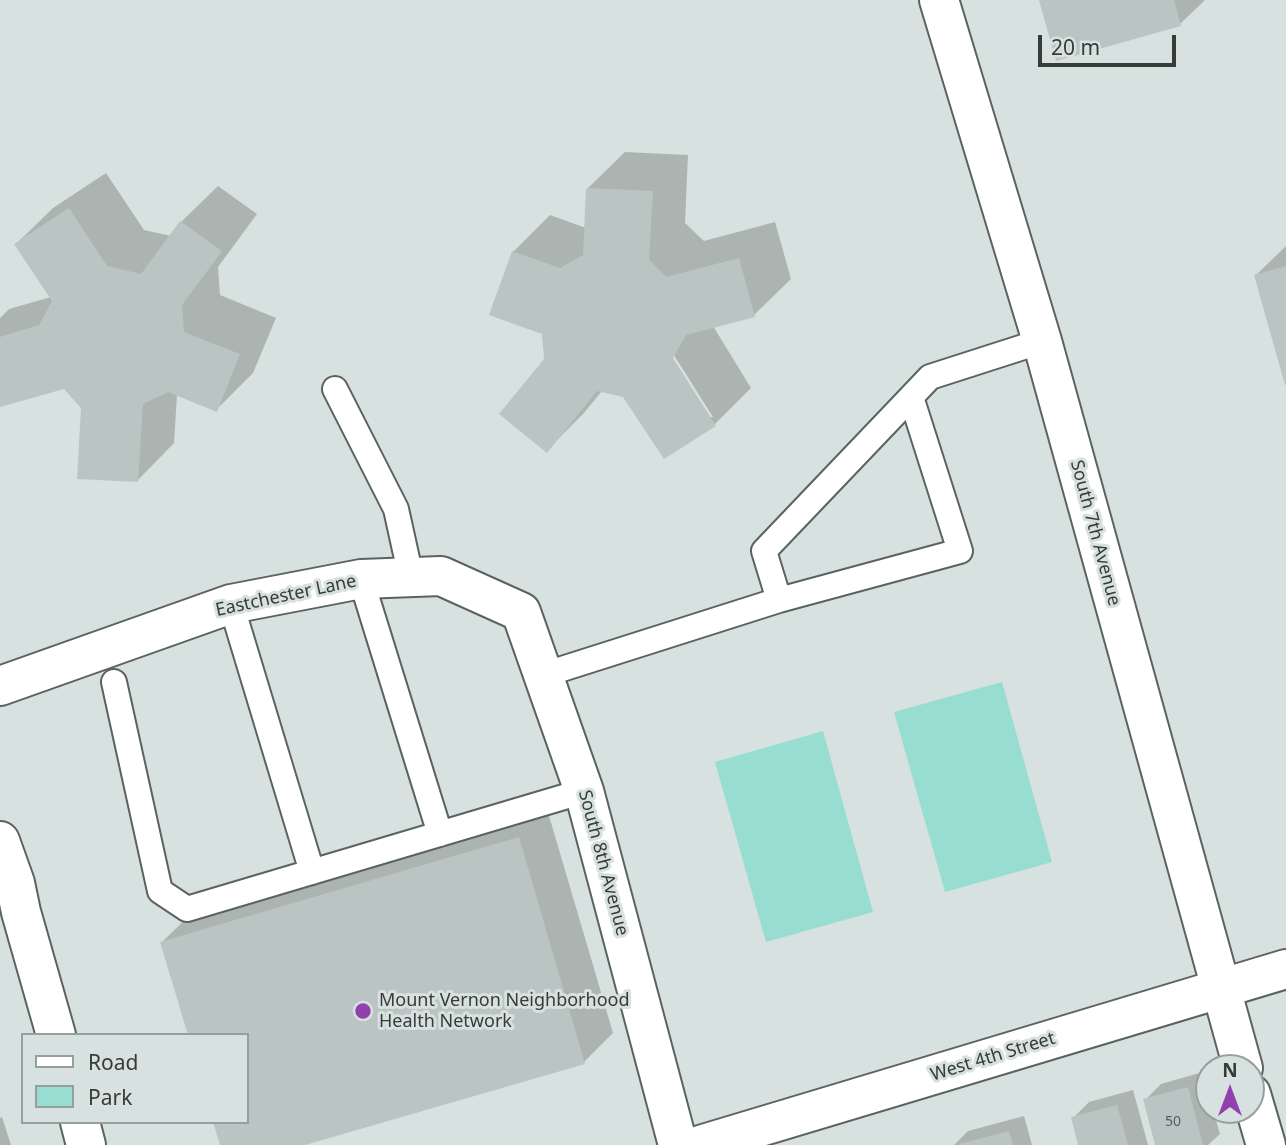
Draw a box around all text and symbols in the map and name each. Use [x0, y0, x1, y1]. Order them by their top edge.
scale bar [1041, 21, 1179, 65]
text: 20 m [1051, 33, 1100, 61]
street label: South 7th Avenue [1065, 458, 1125, 608]
street label: Eastchester Lane [214, 571, 358, 621]
street label: South 8th Avenue [573, 788, 633, 938]
place label: Mount Vernon Neighborhood Health Network [379, 990, 630, 1032]
marker: Mount Vernon Neighborhood Health Network [353, 1001, 373, 1021]
street label: West 4th Street [928, 1028, 1058, 1086]
legend [21, 1033, 248, 1124]
text: Road [88, 1048, 138, 1076]
north arrow [1195, 1054, 1265, 1124]
text: N [1222, 1057, 1238, 1083]
text: Park [88, 1083, 132, 1111]
house number: 50 [1165, 1114, 1181, 1130]

